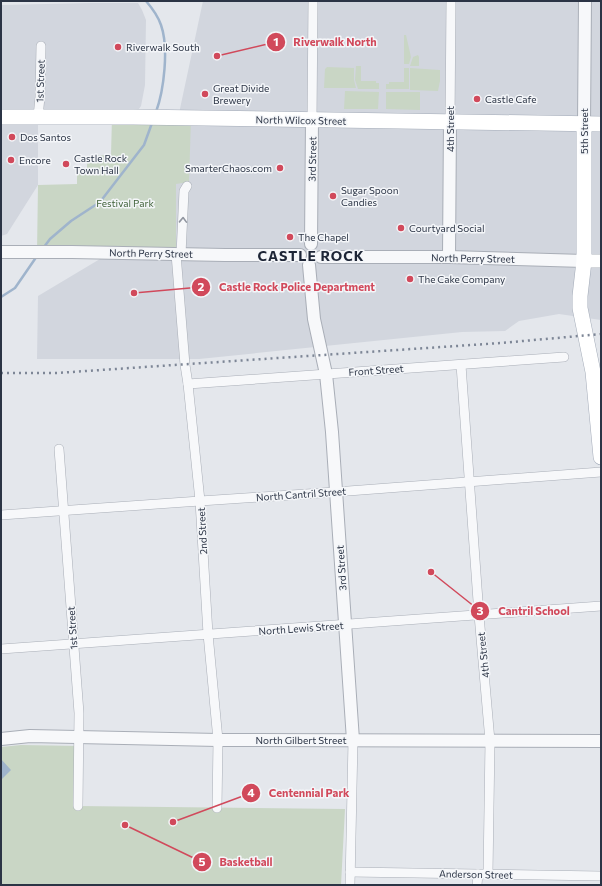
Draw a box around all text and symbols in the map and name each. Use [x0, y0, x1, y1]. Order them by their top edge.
callout: Riverwalk North [266, 30, 385, 53]
text: 1 [273, 34, 279, 48]
text: Riverwalk North [293, 35, 377, 48]
place label: Riverwalk South [126, 41, 200, 53]
marker: Riverwalk South [113, 42, 123, 52]
street label: 1st Street [33, 59, 47, 103]
place label: Great Divide Brewery [213, 82, 269, 106]
marker: Great Divide Brewery [200, 89, 210, 99]
place label: Castle Cafe [485, 93, 537, 105]
marker: Castle Cafe [472, 94, 482, 104]
street label: 4th Street [444, 106, 456, 152]
street label: 5th Street [578, 108, 590, 154]
street label: North Wilcox Street [256, 113, 346, 127]
place label: Dos Santos [20, 131, 71, 143]
marker: Dos Santos [7, 132, 17, 142]
street label: 3rd Street [306, 136, 318, 182]
place label: Castle Rock Town Hall [74, 152, 128, 176]
place label: Encore [19, 154, 51, 166]
marker: Encore [6, 155, 16, 165]
marker: Castle Rock Town Hall [61, 159, 71, 169]
place label: SmarterChaos.com [185, 162, 272, 174]
marker: SmarterChaos.com [275, 163, 285, 173]
place label: Sugar Spoon Candies [341, 184, 398, 208]
marker: Sugar Spoon Candies [328, 191, 338, 201]
park label: Festival Park [96, 197, 154, 209]
one-way arrow [178, 217, 187, 223]
place label: Courtyard Social [409, 222, 484, 234]
marker: Courtyard Social [396, 223, 406, 233]
place label: The Chapel [298, 231, 349, 243]
marker: The Chapel [285, 232, 295, 242]
street label: North Perry Street [109, 246, 193, 260]
district label: CASTLE ROCK [257, 247, 365, 264]
street label: North Perry Street [431, 251, 515, 265]
place label: The Cake Company [418, 273, 505, 285]
marker: The Cake Company [405, 274, 415, 284]
callout: Castle Rock Police Department [191, 275, 383, 298]
text: 2 [198, 279, 205, 293]
text: Castle Rock Police Department [219, 280, 375, 293]
street label: Front Street [348, 362, 404, 378]
street label: North Cantril Street [255, 485, 347, 503]
street label: 2nd Street [195, 507, 209, 555]
street label: 3rd Street [333, 545, 349, 591]
callout: Cantril School [470, 600, 578, 623]
text: 3 [477, 603, 484, 617]
text: Cantril School [498, 604, 570, 617]
street label: 1st Street [65, 606, 79, 650]
street label: North Lewis Street [258, 619, 344, 637]
street label: 4th Street [475, 631, 491, 679]
street label: North Gilbert Street [255, 734, 347, 746]
callout: Centennial Park [241, 782, 357, 805]
text: 4 [247, 785, 255, 799]
text: Centennial Park [269, 786, 350, 799]
callout: Basketball [192, 850, 281, 873]
text: 5 [199, 854, 206, 868]
text: Basketball [220, 855, 272, 868]
street label: Anderson Street [439, 867, 513, 881]

